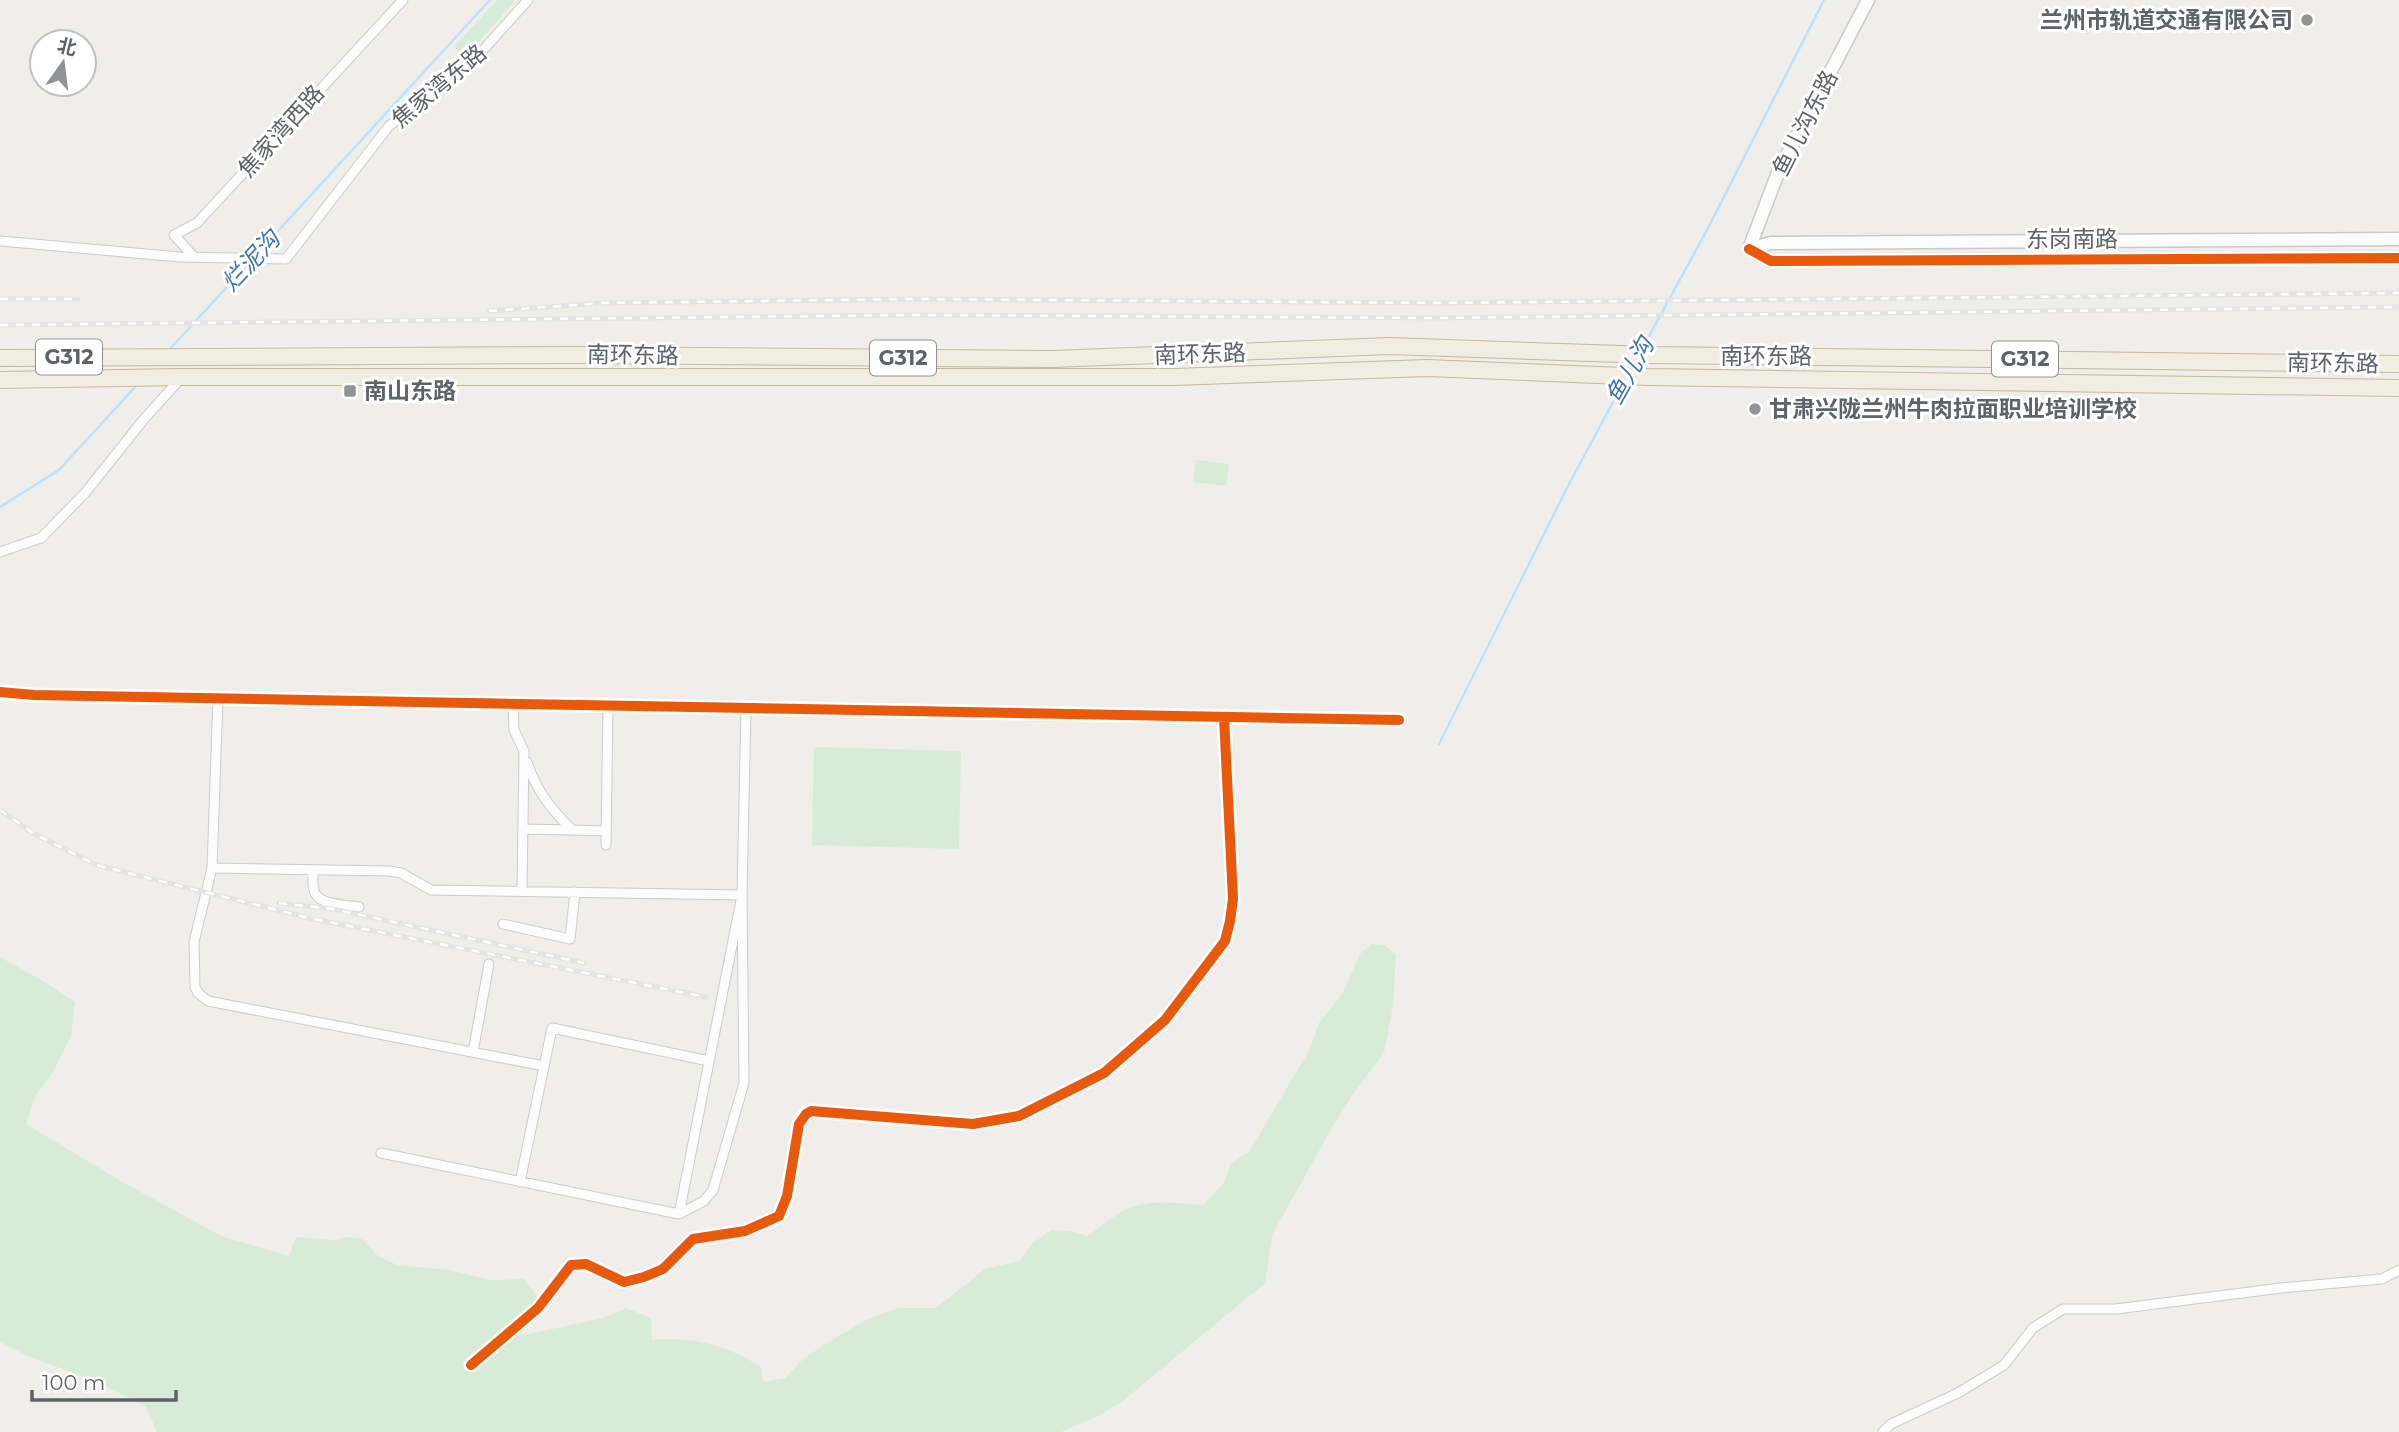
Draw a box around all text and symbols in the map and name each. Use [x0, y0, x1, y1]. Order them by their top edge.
place label: 兰州市轨道交通有限公司 [2040, 6, 2293, 34]
marker: 兰州市轨道交通有限公司 [2299, 12, 2315, 28]
north arrow [28, 28, 98, 98]
text: 北 [55, 34, 79, 60]
street label: 焦家湾东路 [386, 38, 492, 134]
street label: 鱼儿沟东路 [1766, 65, 1844, 181]
street label: 焦家湾西路 [232, 79, 330, 183]
water label: 烂泥沟 [215, 222, 288, 297]
street label: 东岗南路 [2026, 225, 2118, 253]
water label: 鱼儿沟 [1599, 330, 1661, 409]
street label: 南环东路 [1154, 338, 1246, 370]
road number: G312 [36, 340, 102, 374]
street label: 南环东路 [587, 340, 679, 370]
road number: G312 [870, 340, 936, 376]
street label: 南环东路 [1720, 342, 1812, 370]
road number: G312 [1992, 342, 2058, 376]
street label: 南环东路 [2287, 348, 2379, 378]
place label: 南山东路 [364, 377, 456, 405]
marker: 南山东路 [342, 383, 358, 399]
place label: 甘肃兴陇兰州牛肉拉面职业培训学校 [1769, 395, 2137, 423]
marker: 甘肃兴陇兰州牛肉拉面职业培训学校 [1747, 401, 1763, 417]
scale bar [32, 1358, 175, 1402]
text: 100 m [42, 1370, 105, 1395]

